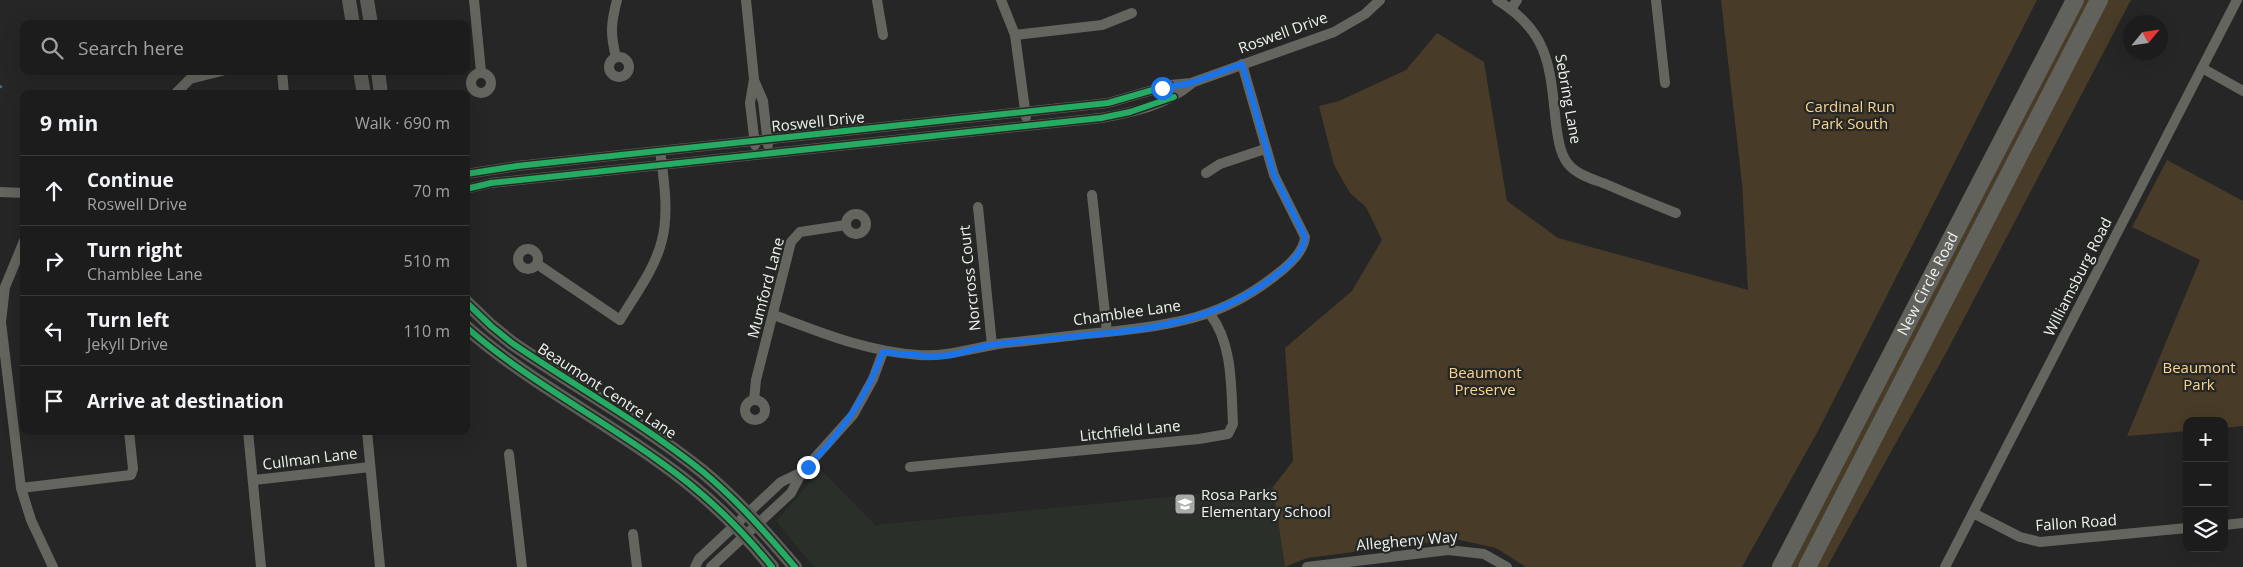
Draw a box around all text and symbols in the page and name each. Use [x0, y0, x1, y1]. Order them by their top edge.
street label: Roswell Drive [1235, 7, 1330, 57]
north arrow [2123, 15, 2168, 60]
search box [20, 20, 470, 75]
icon: search [38, 34, 66, 62]
text: Search here [78, 35, 184, 61]
street label: Sebring Lane [1551, 52, 1587, 145]
route start [1151, 77, 1174, 100]
park label: Cardinal Run Park South [1805, 96, 1895, 133]
street label: Roswell Drive [770, 106, 866, 136]
text: 9 min [40, 109, 98, 137]
text: Walk · 690 m [355, 112, 450, 134]
text: Continue [87, 167, 174, 193]
icon: ahead [40, 177, 68, 205]
text: 70 m [413, 180, 450, 202]
text: Roswell Drive [87, 193, 187, 215]
street label: Williamsburg Road [2039, 214, 2116, 339]
street label: Norcross Court [954, 224, 984, 332]
street label: New Circle Road [1892, 228, 1962, 338]
street label: Mumford Lane [742, 235, 788, 340]
text: Turn right [87, 237, 182, 263]
icon: right [40, 247, 68, 275]
text: 510 m [404, 250, 450, 272]
text: Chamblee Lane [87, 263, 203, 285]
street label: Chamblee Lane [1072, 295, 1182, 329]
text: Turn left [87, 307, 169, 333]
icon: left [40, 317, 68, 345]
text: 110 m [404, 320, 450, 342]
text: Jekyll Drive [87, 333, 168, 355]
street label: Beaumont Centre Lane [534, 338, 681, 443]
park label: Beaumont Park [2162, 357, 2236, 394]
park label: Beaumont Preserve [1448, 362, 1522, 399]
icon: arrive [40, 387, 68, 415]
text: Arrive at destination [87, 388, 284, 414]
street label: Litchfield Lane [1079, 415, 1181, 445]
map controls [2183, 417, 2228, 552]
button: + [2183, 417, 2228, 462]
street label: Cullman Lane [261, 442, 358, 474]
route end [797, 456, 820, 479]
button: − [2183, 462, 2228, 507]
place label: Rosa Parks Elementary School [1201, 484, 1331, 521]
school or university icon: Rosa Parks Elementary School [1173, 492, 1197, 516]
button: layers [2183, 507, 2228, 552]
street label: Fallon Road [2035, 509, 2117, 535]
street label: Allegheny Way [1355, 526, 1459, 554]

